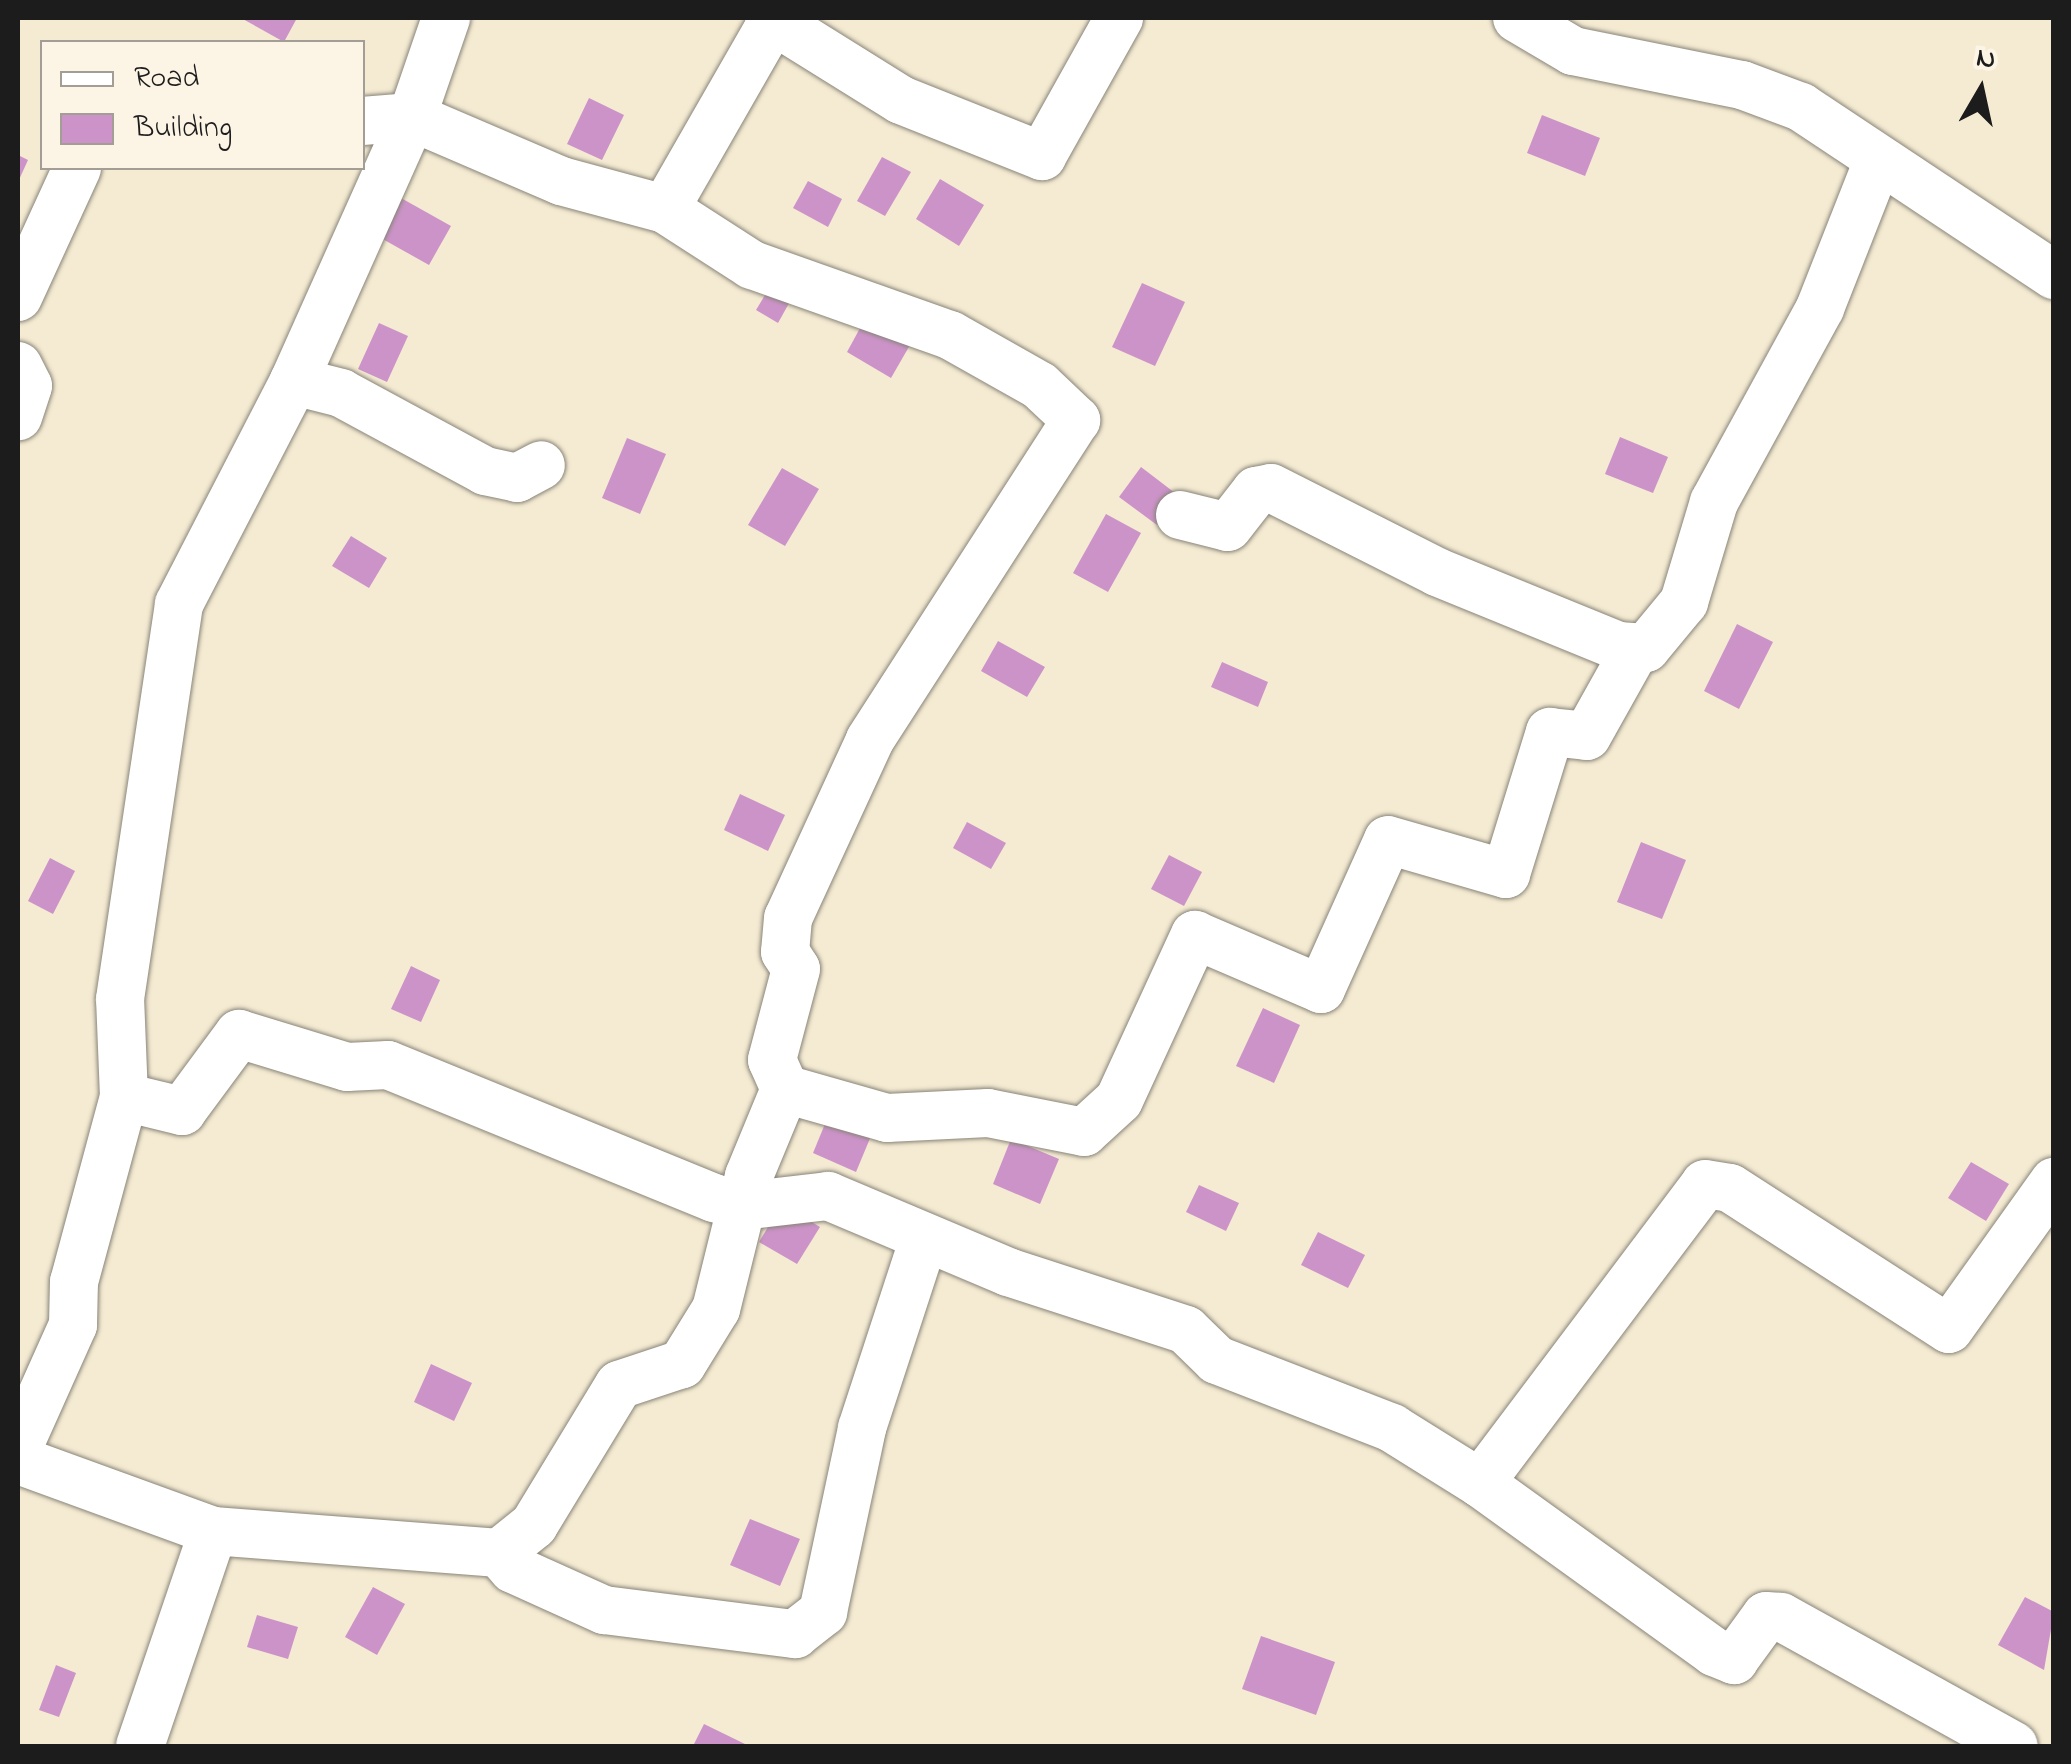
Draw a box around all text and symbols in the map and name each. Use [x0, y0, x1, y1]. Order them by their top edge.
text: N [1973, 38, 1998, 82]
legend [40, 40, 365, 170]
north arrow [1931, 40, 2031, 140]
text: Road [134, 57, 199, 101]
text: Building [134, 107, 232, 151]

